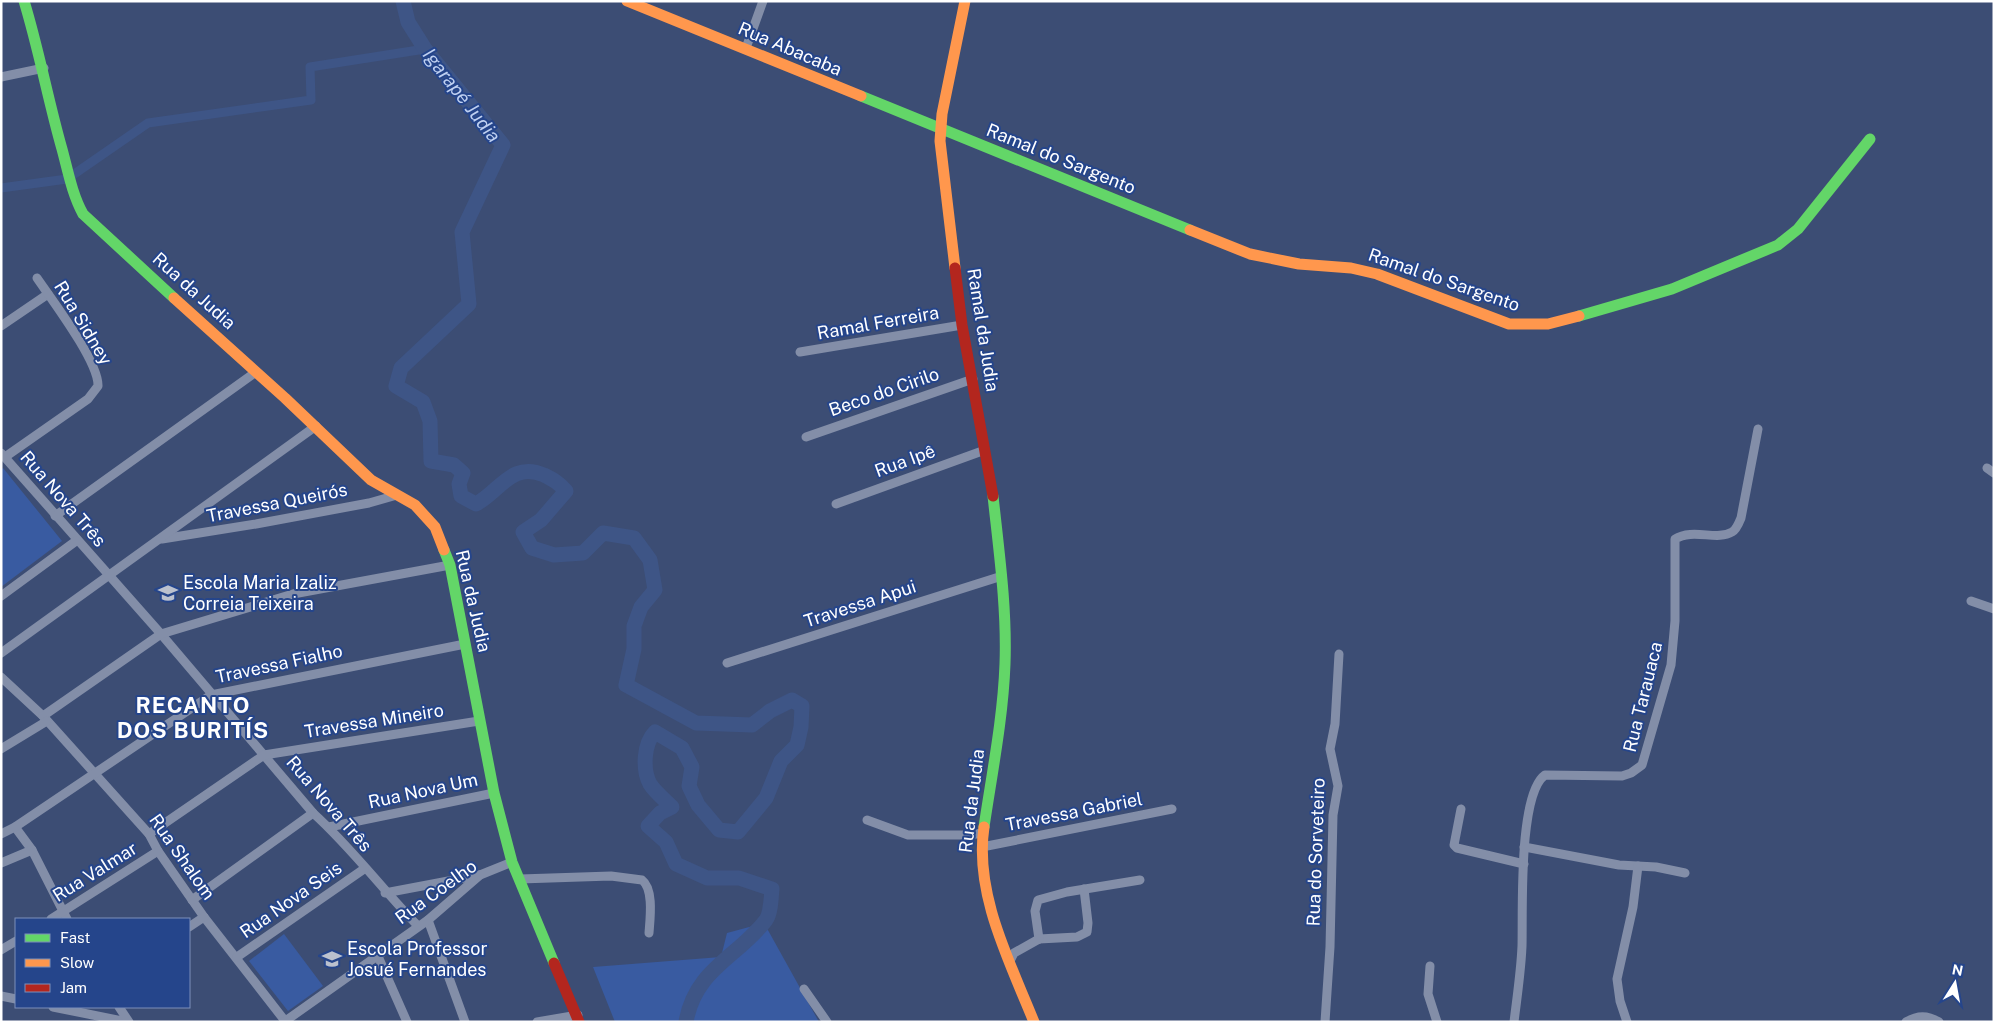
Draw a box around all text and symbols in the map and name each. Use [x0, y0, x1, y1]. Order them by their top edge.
street label: Rua Abacaba [735, 17, 845, 80]
water label: Igarapé Judia [419, 44, 505, 146]
street label: Ramal do Sargento [984, 119, 1139, 198]
street label: Ramal do Sargento [1366, 244, 1523, 315]
street label: Rua da Judia [149, 248, 240, 333]
street label: Ramal da Judia [963, 267, 1004, 393]
street label: Rua Sidney [50, 277, 117, 369]
street label: Ramal Ferreira [815, 301, 940, 344]
street label: Beco do Cirilo [826, 363, 942, 420]
street label: Rua Ipê [872, 440, 938, 481]
street label: Rua Nova Três [16, 447, 111, 551]
street label: Travessa Queirós [205, 479, 349, 526]
street label: Rua da Judia [452, 548, 495, 654]
place label: Escola Maria Izaliz Correia Teixeira [183, 572, 337, 614]
street label: Travessa Apui [801, 576, 919, 632]
school or university icon: Escola Maria Izaliz Correia Teixeira [157, 582, 179, 604]
street label: Rua Tarauaca [1619, 639, 1666, 754]
street label: Travessa Fialho [214, 640, 344, 687]
district label: RECANTO DOS BURITÍS [117, 692, 269, 743]
street label: Travessa Mineiro [303, 699, 445, 742]
street label: Rua da Judia [955, 748, 988, 854]
street label: Rua Nova Três [282, 752, 377, 856]
street label: Rua Nova Um [366, 769, 480, 812]
street label: Rua do Sorveteiro [1302, 777, 1329, 927]
street label: Travessa Gabriel [1004, 788, 1144, 835]
street label: Rua Shalom [145, 810, 220, 904]
street label: Rua Valmar [49, 837, 141, 906]
street label: Rua Coelho [391, 855, 480, 928]
street label: Rua Nova Seis [236, 857, 346, 942]
legend [15, 918, 190, 1008]
text: Fast [60, 929, 90, 946]
place label: Escola Professor Josué Fernandes [347, 938, 487, 980]
school or university icon: Escola Professor Josué Fernandes [321, 948, 343, 970]
text: Slow [60, 954, 95, 971]
north arrow [1930, 958, 1980, 1008]
text: N [1951, 961, 1964, 979]
text: Jam [60, 979, 87, 996]

